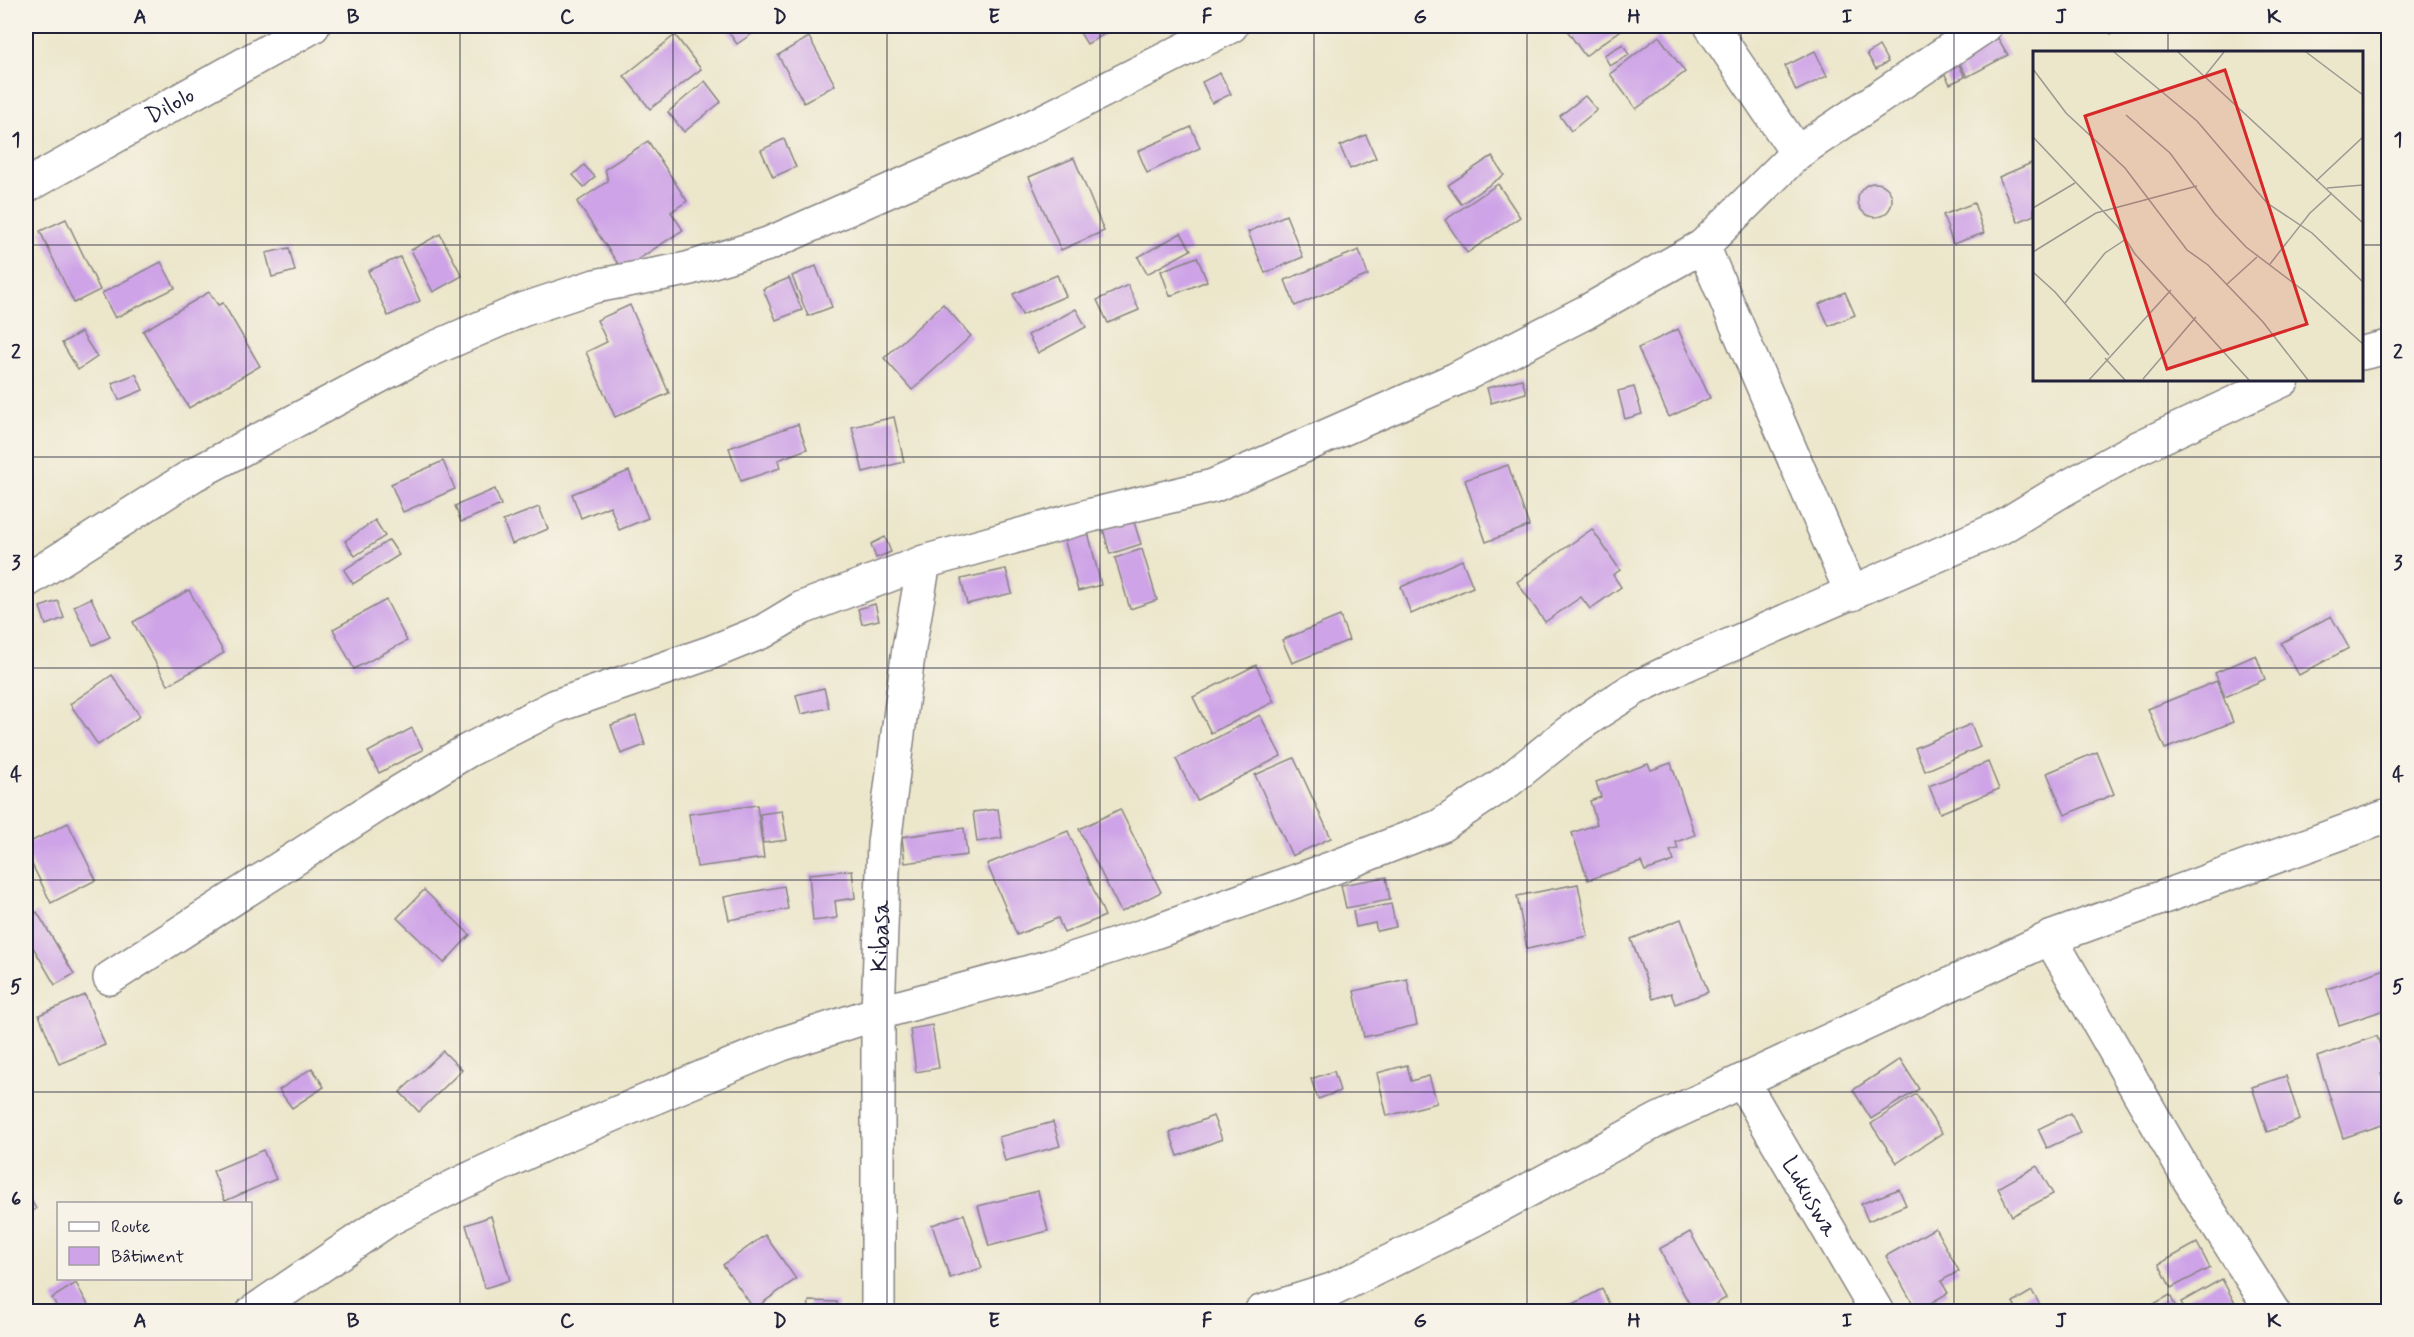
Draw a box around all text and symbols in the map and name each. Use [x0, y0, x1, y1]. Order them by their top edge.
text: A [133, 4, 147, 31]
text: B [347, 4, 360, 31]
text: C [560, 4, 575, 31]
text: D [773, 4, 787, 31]
text: E [988, 4, 1000, 31]
text: F [1202, 4, 1213, 31]
text: G [1413, 4, 1427, 31]
text: H [1627, 4, 1641, 31]
text: I [1842, 4, 1852, 31]
text: J [2055, 4, 2067, 31]
text: K [2267, 4, 2282, 31]
inset map [2033, 51, 2363, 381]
street label: Dilolo [140, 80, 200, 132]
text: 1 [12, 127, 20, 154]
text: 1 [2394, 127, 2402, 154]
text: 2 [11, 339, 21, 366]
text: 2 [2393, 339, 2403, 366]
text: 3 [11, 550, 21, 577]
text: 3 [2393, 550, 2403, 577]
text: 4 [10, 762, 22, 789]
text: 4 [2392, 762, 2404, 789]
street label: Kibasa [864, 899, 897, 973]
text: 5 [10, 974, 22, 1001]
text: 5 [2392, 974, 2404, 1001]
street label: Lukuswa [1774, 1151, 1845, 1243]
text: 6 [11, 1186, 21, 1213]
text: 6 [2393, 1186, 2403, 1213]
legend [57, 1202, 252, 1280]
text: Route [111, 1215, 150, 1239]
text: Bâtiment [111, 1245, 184, 1269]
text: A [133, 1308, 147, 1335]
text: B [347, 1308, 360, 1335]
text: C [560, 1308, 575, 1335]
text: D [773, 1308, 787, 1335]
text: E [988, 1308, 1000, 1335]
text: F [1202, 1308, 1213, 1335]
text: G [1413, 1308, 1427, 1335]
text: H [1627, 1308, 1641, 1335]
text: I [1842, 1308, 1852, 1335]
text: J [2055, 1308, 2067, 1335]
text: K [2267, 1308, 2282, 1335]

